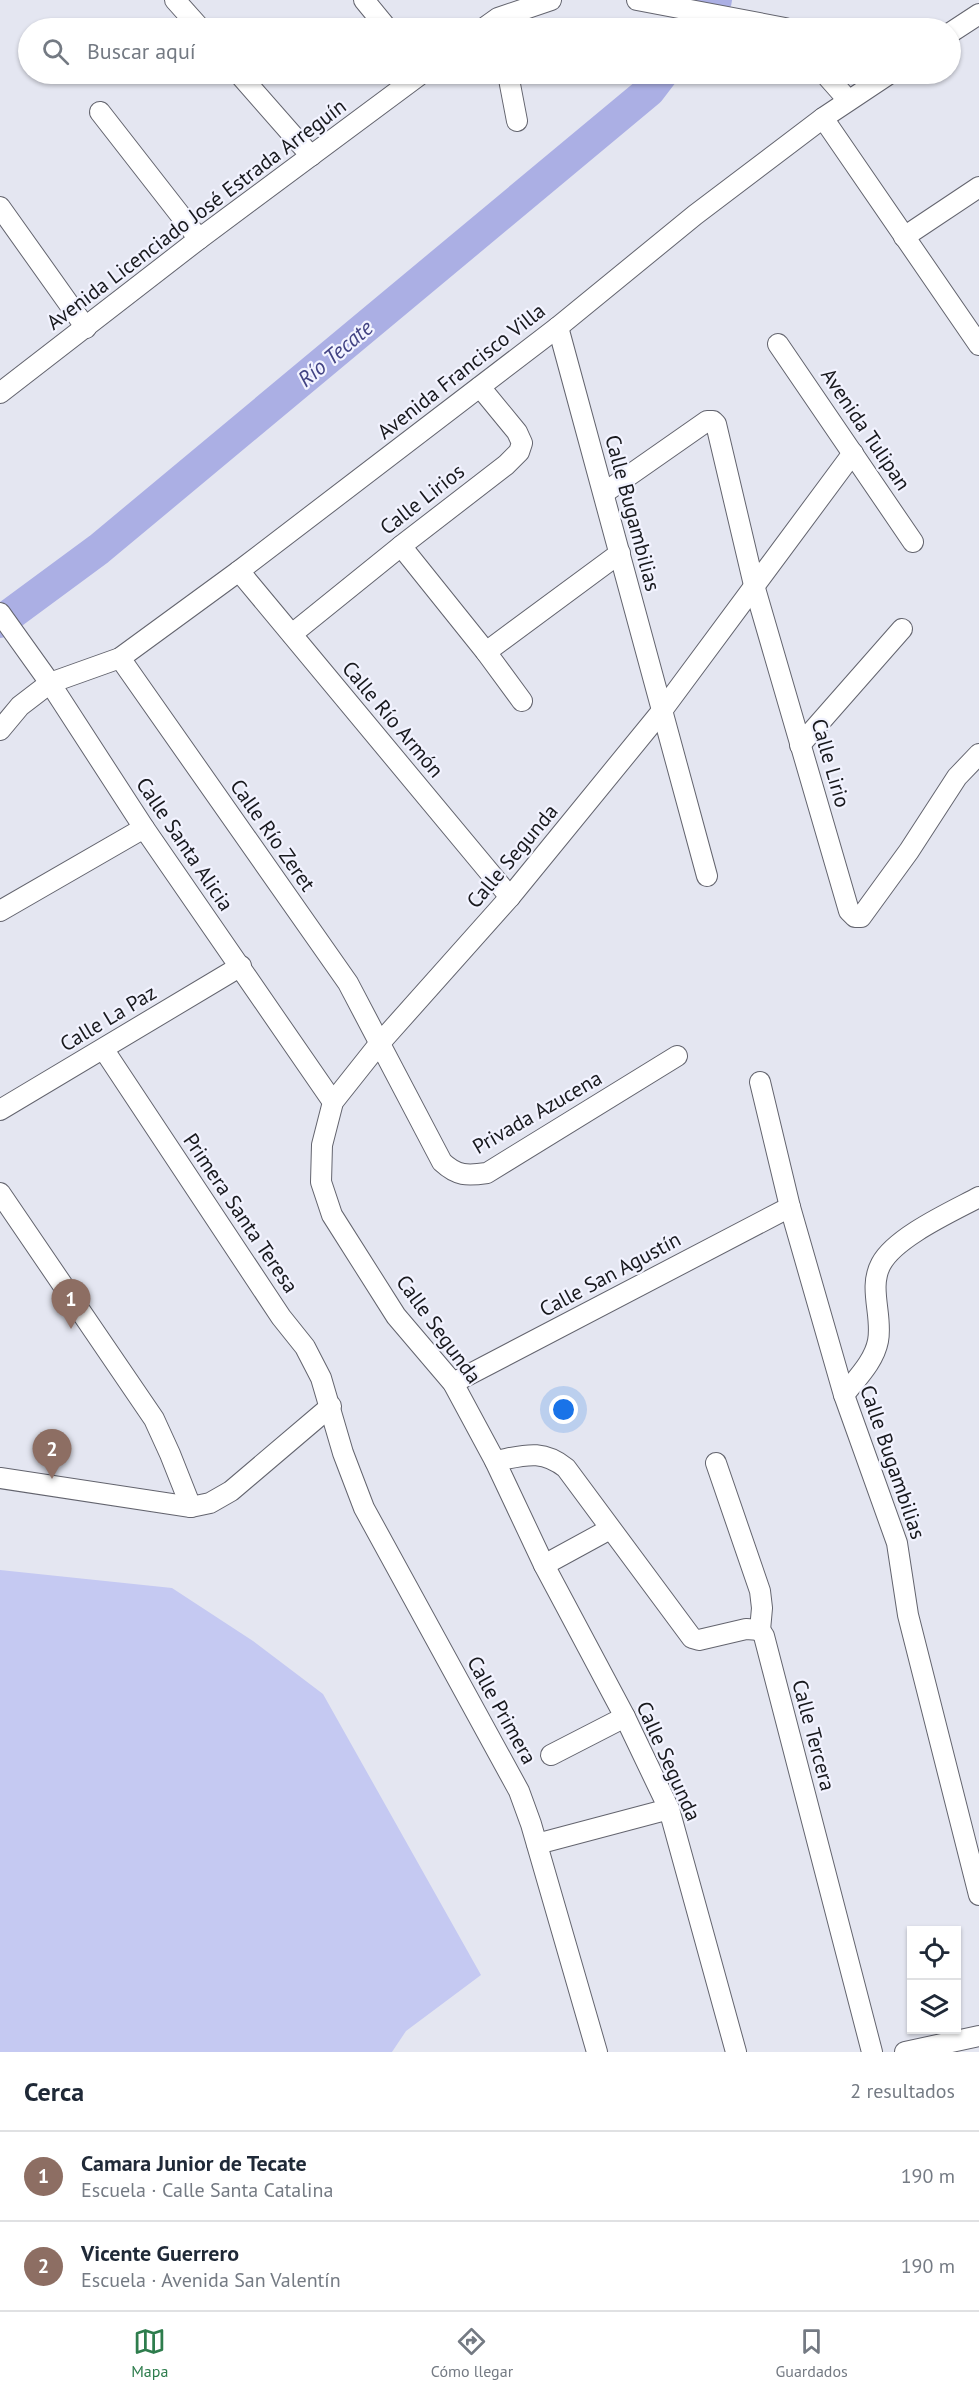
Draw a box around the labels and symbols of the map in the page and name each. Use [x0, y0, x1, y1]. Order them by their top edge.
street label: Avenida Licenciado José Estrada Arreguín [41, 92, 351, 336]
street label: Avenida Francisco Villa [372, 297, 550, 445]
water label: Río Tecate [292, 313, 379, 393]
street label: Avenida Tulipan [815, 363, 917, 495]
street label: Calle Bugambilias [599, 432, 667, 594]
street label: Calle Lirios [374, 458, 470, 540]
street label: Calle Río Armón [336, 655, 450, 783]
street label: Calle Lirio [805, 715, 857, 811]
street label: Calle Santa Alicia [130, 772, 240, 916]
street label: Calle Río Zeret [224, 774, 322, 896]
street label: Calle Segunda [461, 798, 563, 914]
street label: Calle La Paz [55, 979, 161, 1057]
street label: Privada Azucena [467, 1064, 607, 1160]
street label: Primera Santa Teresa [178, 1128, 304, 1298]
street label: Calle San Agustín [535, 1225, 685, 1323]
street label: Calle Segunda [390, 1269, 488, 1389]
pin: 1 [52, 1280, 90, 1329]
street label: Calle Bugambilias [854, 1382, 932, 1542]
your location [549, 1395, 578, 1424]
pin: 2 [32, 1430, 72, 1479]
street label: Calle Primera [461, 1651, 543, 1769]
street label: Calle Tercera [786, 1676, 842, 1794]
street label: Calle Segunda [631, 1697, 707, 1825]

